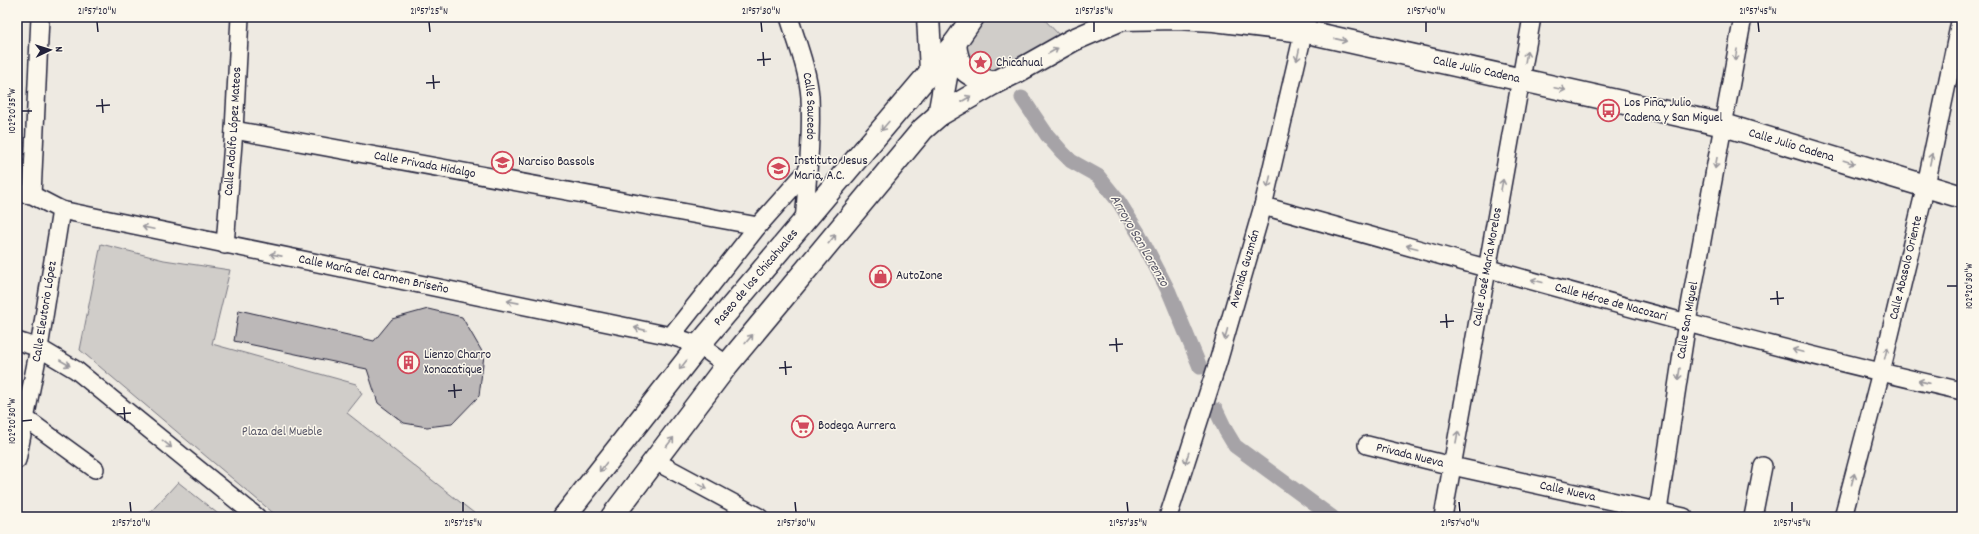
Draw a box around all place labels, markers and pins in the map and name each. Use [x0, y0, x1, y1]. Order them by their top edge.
place icon: Chicahual [968, 50, 994, 76]
place label: Chicahual [996, 54, 1043, 73]
place label: Los Piña, Julio Cadena y San Miguel [1624, 94, 1723, 128]
bus stop icon: Los Piña, Julio Cadena y San Miguel [1596, 97, 1622, 123]
school or university icon: Narciso Bassols [489, 149, 515, 175]
place label: Instituto Jesus Maria, A.C. [794, 152, 868, 186]
place label: Narciso Bassols [518, 153, 595, 172]
school or university icon: Instituto Jesus Maria, A.C. [766, 155, 792, 181]
shop icon: AutoZone [867, 263, 893, 289]
place label: AutoZone [896, 267, 943, 286]
place label: Lienzo Charro Xonacatique [424, 346, 491, 380]
building icon: Lienzo Charro Xonacatique [395, 349, 421, 375]
supermarket icon: Bodega Aurrera [790, 413, 816, 439]
place label: Bodega Aurrera [818, 417, 896, 436]

